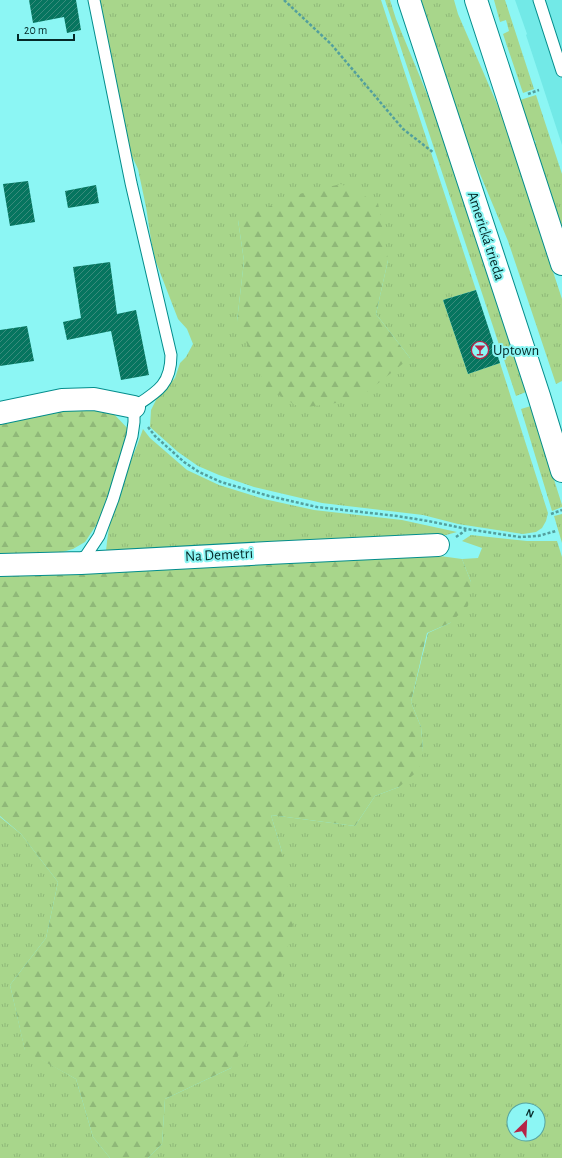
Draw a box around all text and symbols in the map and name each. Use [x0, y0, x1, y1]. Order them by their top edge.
scale bar [18, 16, 74, 42]
text: 20 m [24, 24, 47, 36]
street label: Americká trieda [465, 190, 507, 282]
bar icon: Uptown [470, 340, 490, 360]
place label: Uptown [493, 343, 539, 358]
street label: Na Demetri [185, 546, 253, 564]
north arrow [506, 1102, 546, 1142]
text: N [524, 1107, 536, 1120]

